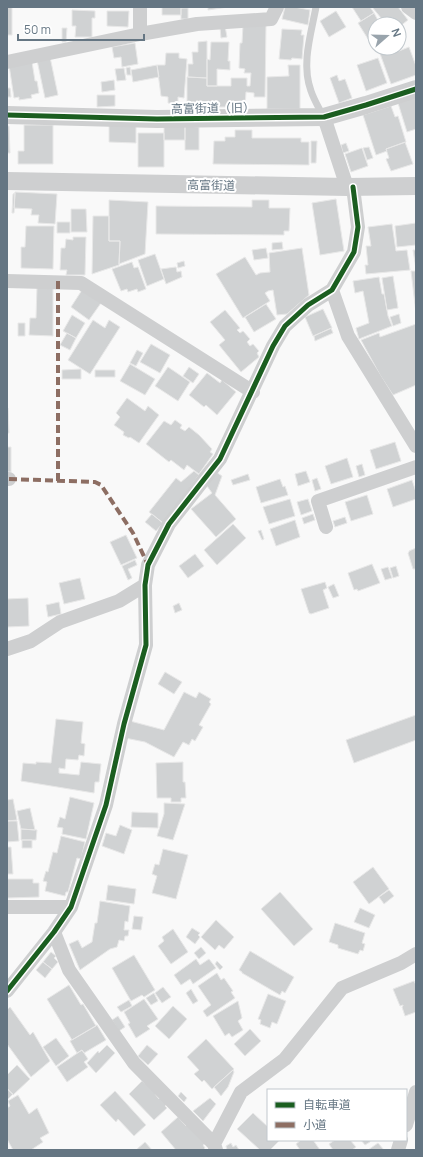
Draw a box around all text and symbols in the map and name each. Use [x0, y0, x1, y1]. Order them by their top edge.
scale bar [18, 16, 144, 42]
north arrow [367, 16, 407, 56]
text: 50 m [24, 21, 51, 38]
text: N [388, 26, 405, 39]
street label: 高富街道（旧） [171, 99, 255, 117]
street label: 高富街道 [187, 176, 235, 194]
legend [267, 1089, 407, 1141]
text: 自転車道 [303, 1096, 351, 1113]
text: 小道 [303, 1116, 327, 1133]

